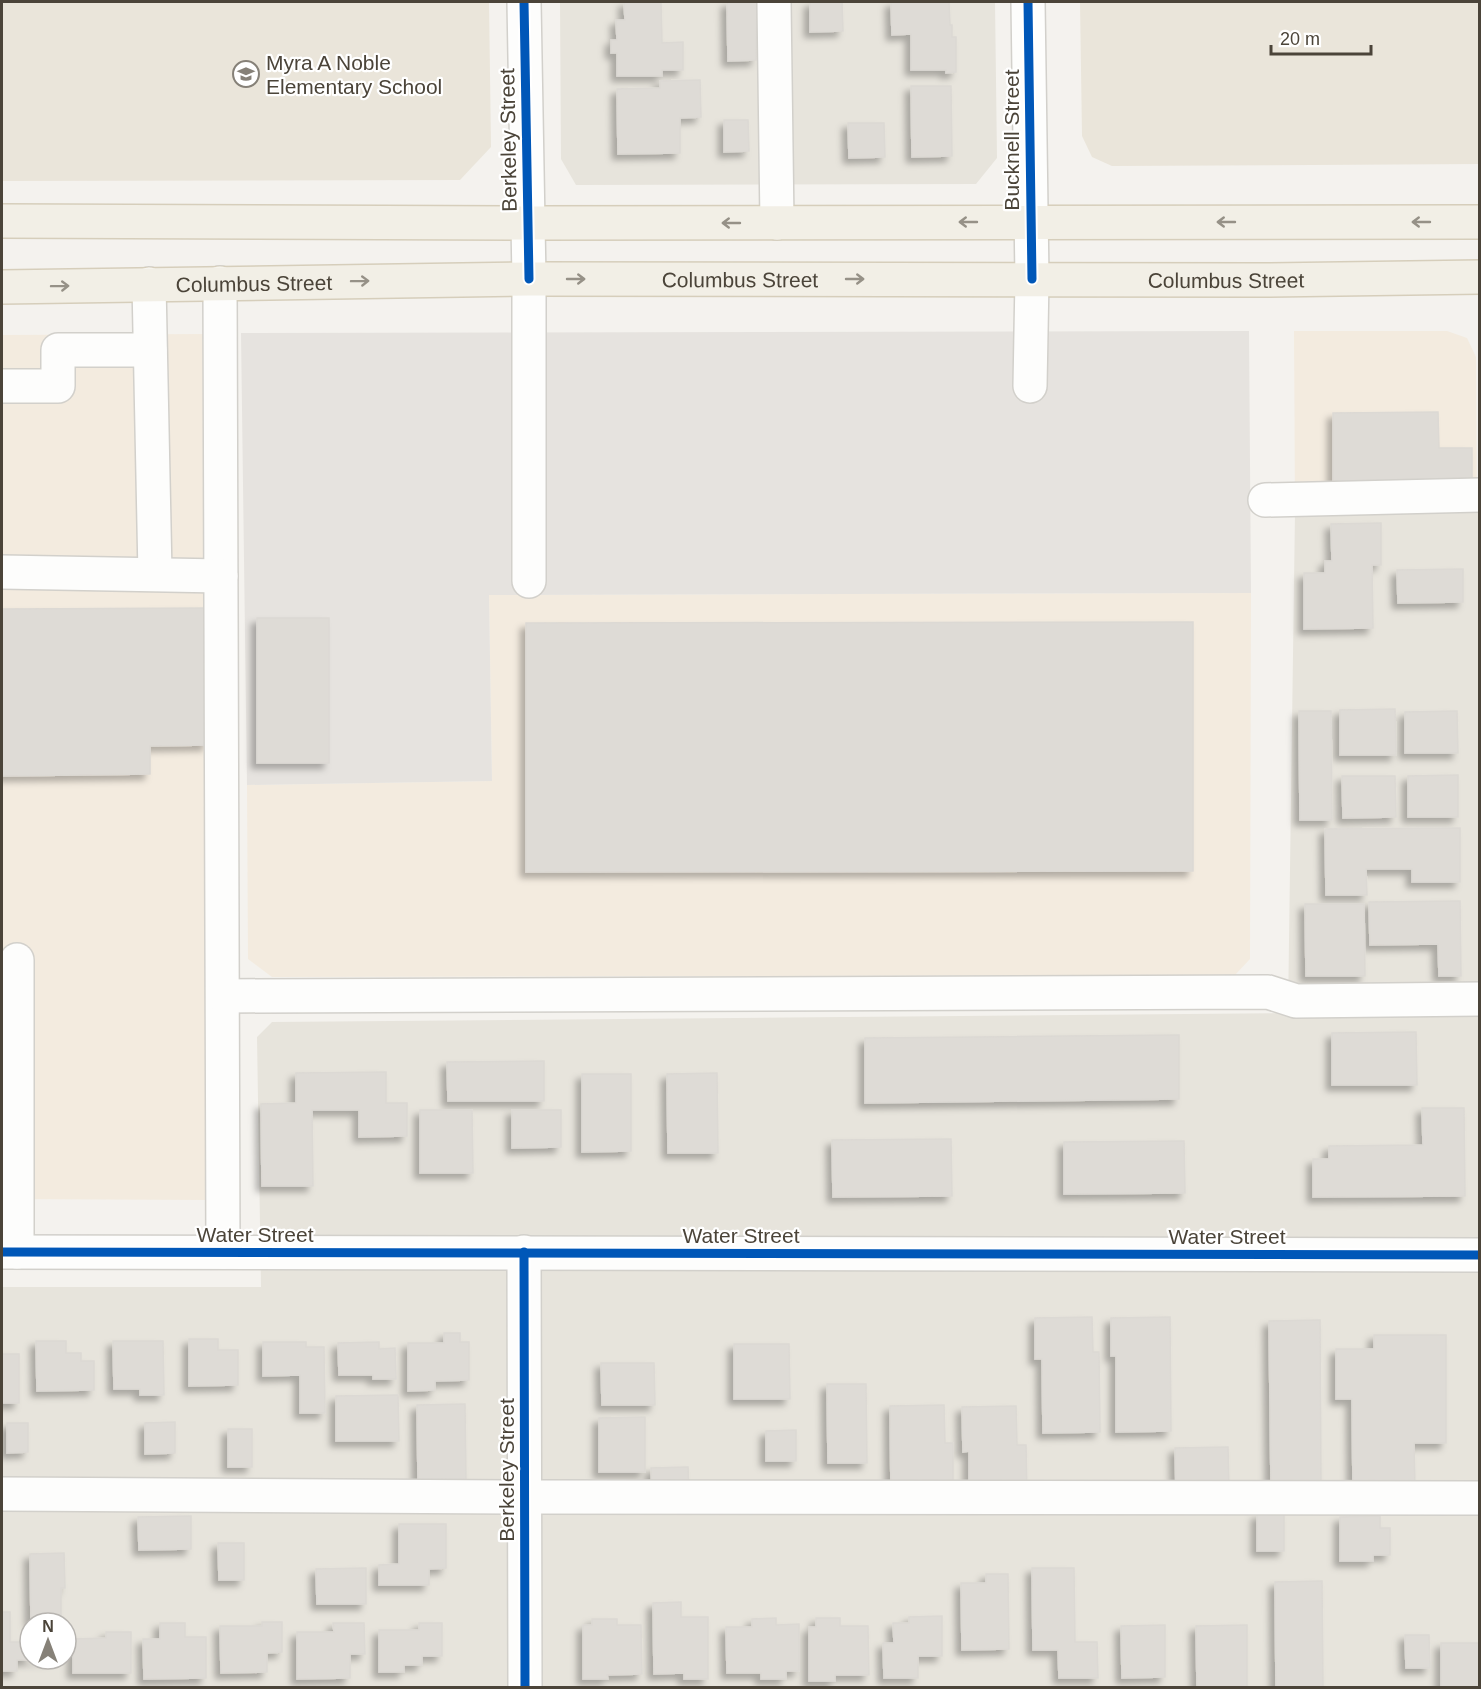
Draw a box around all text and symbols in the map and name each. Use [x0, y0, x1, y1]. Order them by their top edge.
scale bar [1271, 18, 1372, 56]
text: 20 m [1280, 29, 1320, 49]
place label: Myra A Noble Elementary School [266, 51, 442, 98]
school or university icon: Myra A Noble Elementary School [231, 59, 261, 89]
street label: Berkeley Street [495, 68, 521, 212]
street label: Bucknell Street [1000, 69, 1023, 211]
one-way arrow [959, 216, 979, 228]
one-way arrow [1217, 216, 1236, 228]
one-way arrow [1412, 216, 1431, 228]
one-way arrow [722, 217, 742, 229]
street label: Columbus Street [662, 268, 818, 291]
street label: Columbus Street [1148, 268, 1305, 292]
street label: Columbus Street [176, 270, 333, 296]
one-way arrow [565, 273, 585, 285]
one-way arrow [844, 273, 864, 285]
one-way arrow [349, 275, 369, 287]
one-way arrow [49, 280, 69, 292]
street label: Water Street [196, 1223, 314, 1246]
street label: Water Street [682, 1224, 800, 1247]
street label: Water Street [1168, 1225, 1286, 1248]
street label: Berkeley Street [495, 1398, 518, 1542]
north arrow [18, 1611, 78, 1671]
text: N [42, 1618, 54, 1635]

